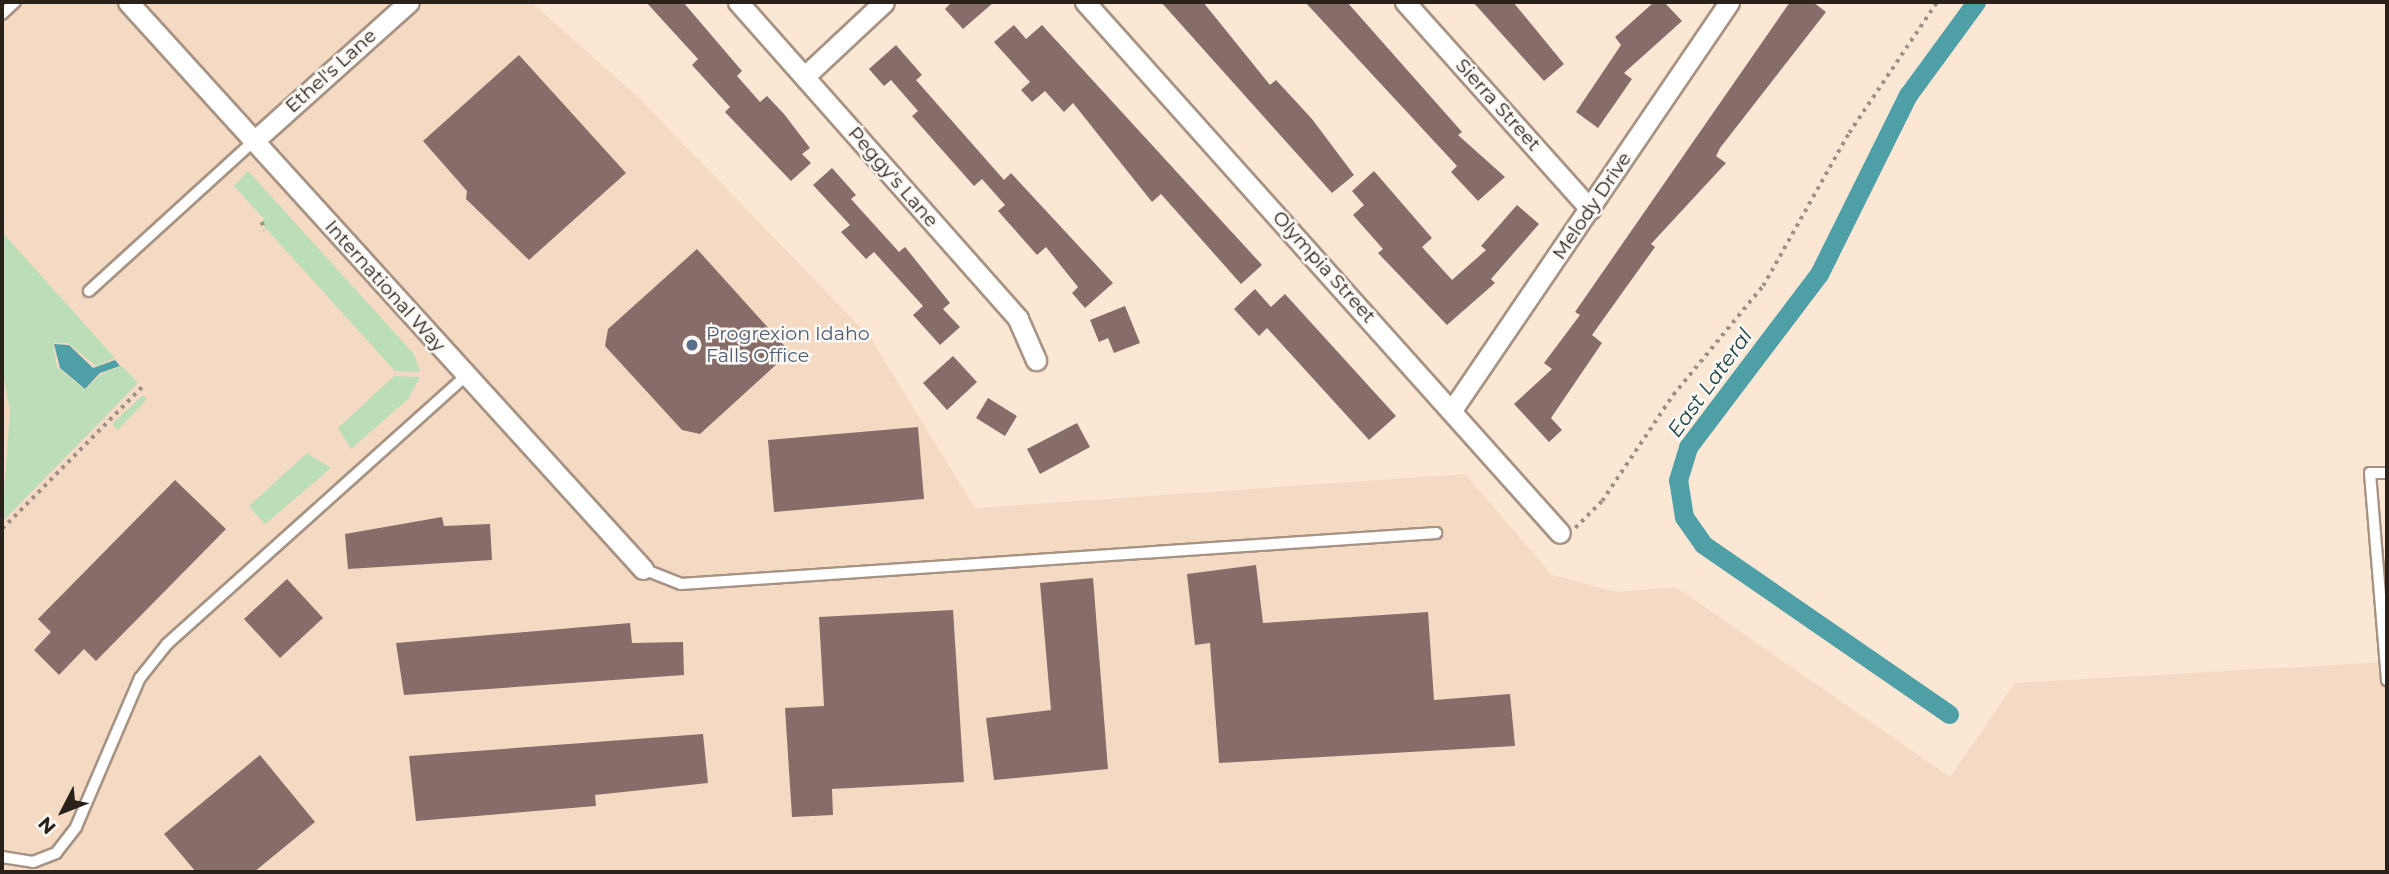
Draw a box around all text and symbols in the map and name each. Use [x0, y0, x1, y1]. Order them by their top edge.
street label: Ethel's Lane [281, 24, 381, 118]
street label: Sierra Street [1451, 54, 1545, 156]
street label: Peggy's Lane [843, 122, 943, 232]
street label: Melody Drive [1548, 148, 1636, 264]
street label: Olympia Street [1268, 206, 1380, 328]
street label: International Way [320, 216, 450, 356]
place label: Progrexion Idaho Falls Office [706, 323, 870, 367]
water label: East Lateral [1662, 324, 1758, 442]
marker: Progrexion Idaho Falls Office [684, 337, 700, 353]
north arrow [28, 776, 98, 846]
text: N [33, 812, 61, 839]

